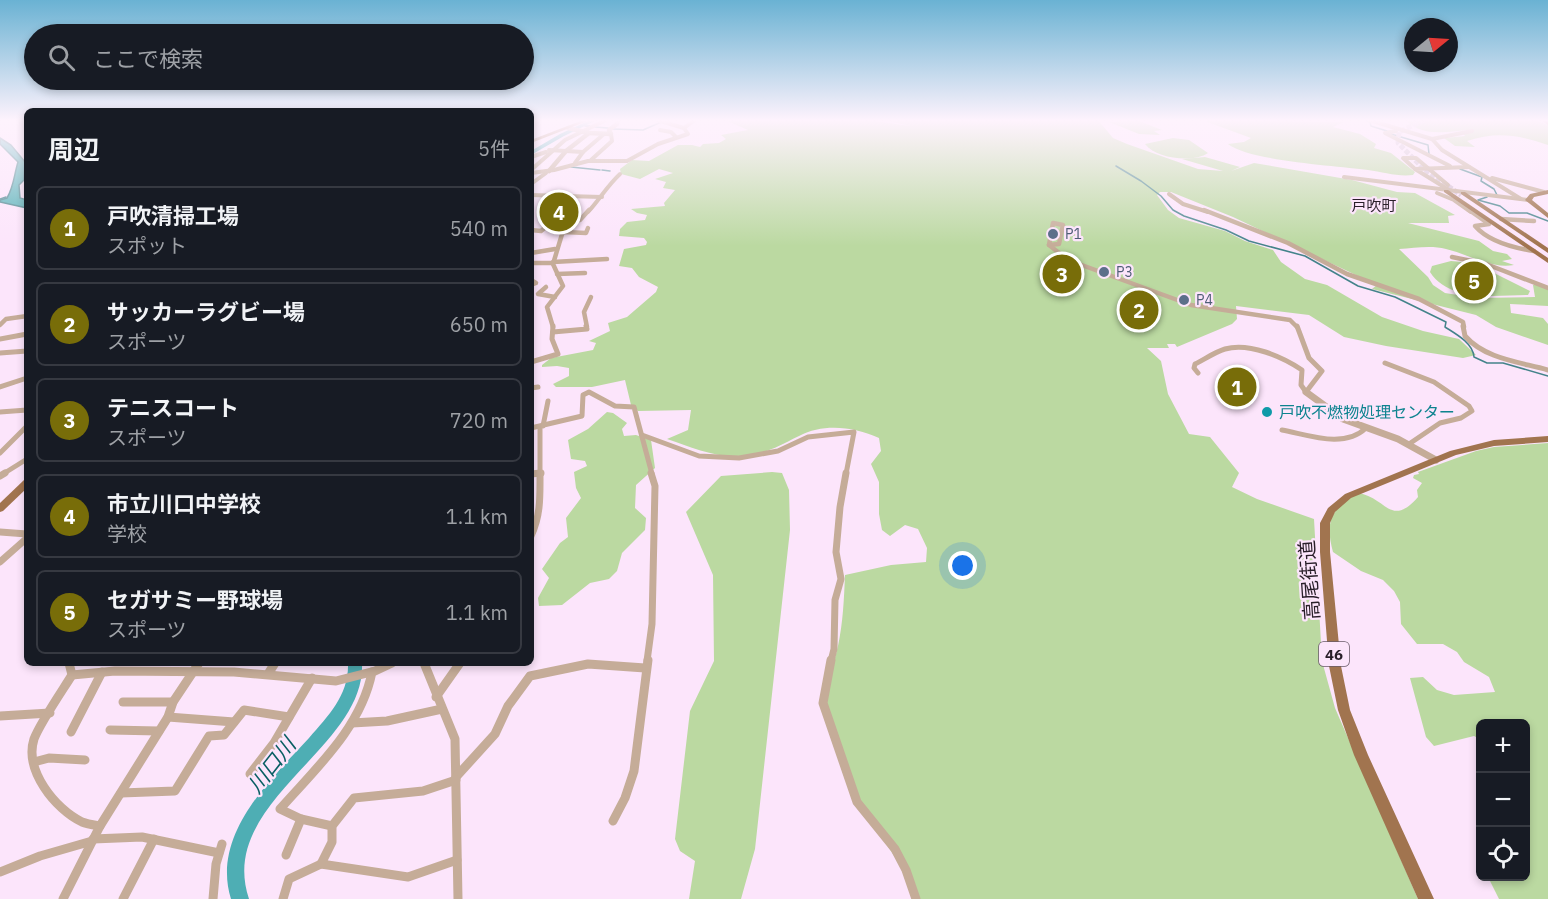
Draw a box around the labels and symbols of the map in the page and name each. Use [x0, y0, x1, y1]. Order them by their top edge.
north arrow [1404, 18, 1458, 72]
pin: 4 [540, 190, 578, 234]
district label: 戸吹町 [1351, 196, 1397, 215]
place label: P1 [1065, 225, 1082, 243]
marker: P1 [1046, 227, 1060, 241]
pin: 3 [1042, 252, 1082, 296]
pin: 5 [1454, 258, 1494, 304]
place label: P3 [1116, 263, 1133, 281]
marker: P3 [1097, 265, 1111, 279]
pin: 2 [1120, 288, 1158, 332]
place label: P4 [1196, 291, 1213, 309]
marker: P4 [1177, 293, 1191, 307]
pin: 1 [1218, 364, 1256, 410]
place label: 戸吹不燃物処理センター [1279, 402, 1455, 422]
marker: 戸吹不燃物処理センター [1260, 405, 1274, 419]
street label: 高尾街道 [1293, 539, 1325, 621]
your location [948, 551, 977, 580]
road number: 46 [1319, 642, 1349, 666]
water label: 川口川 [241, 730, 303, 798]

